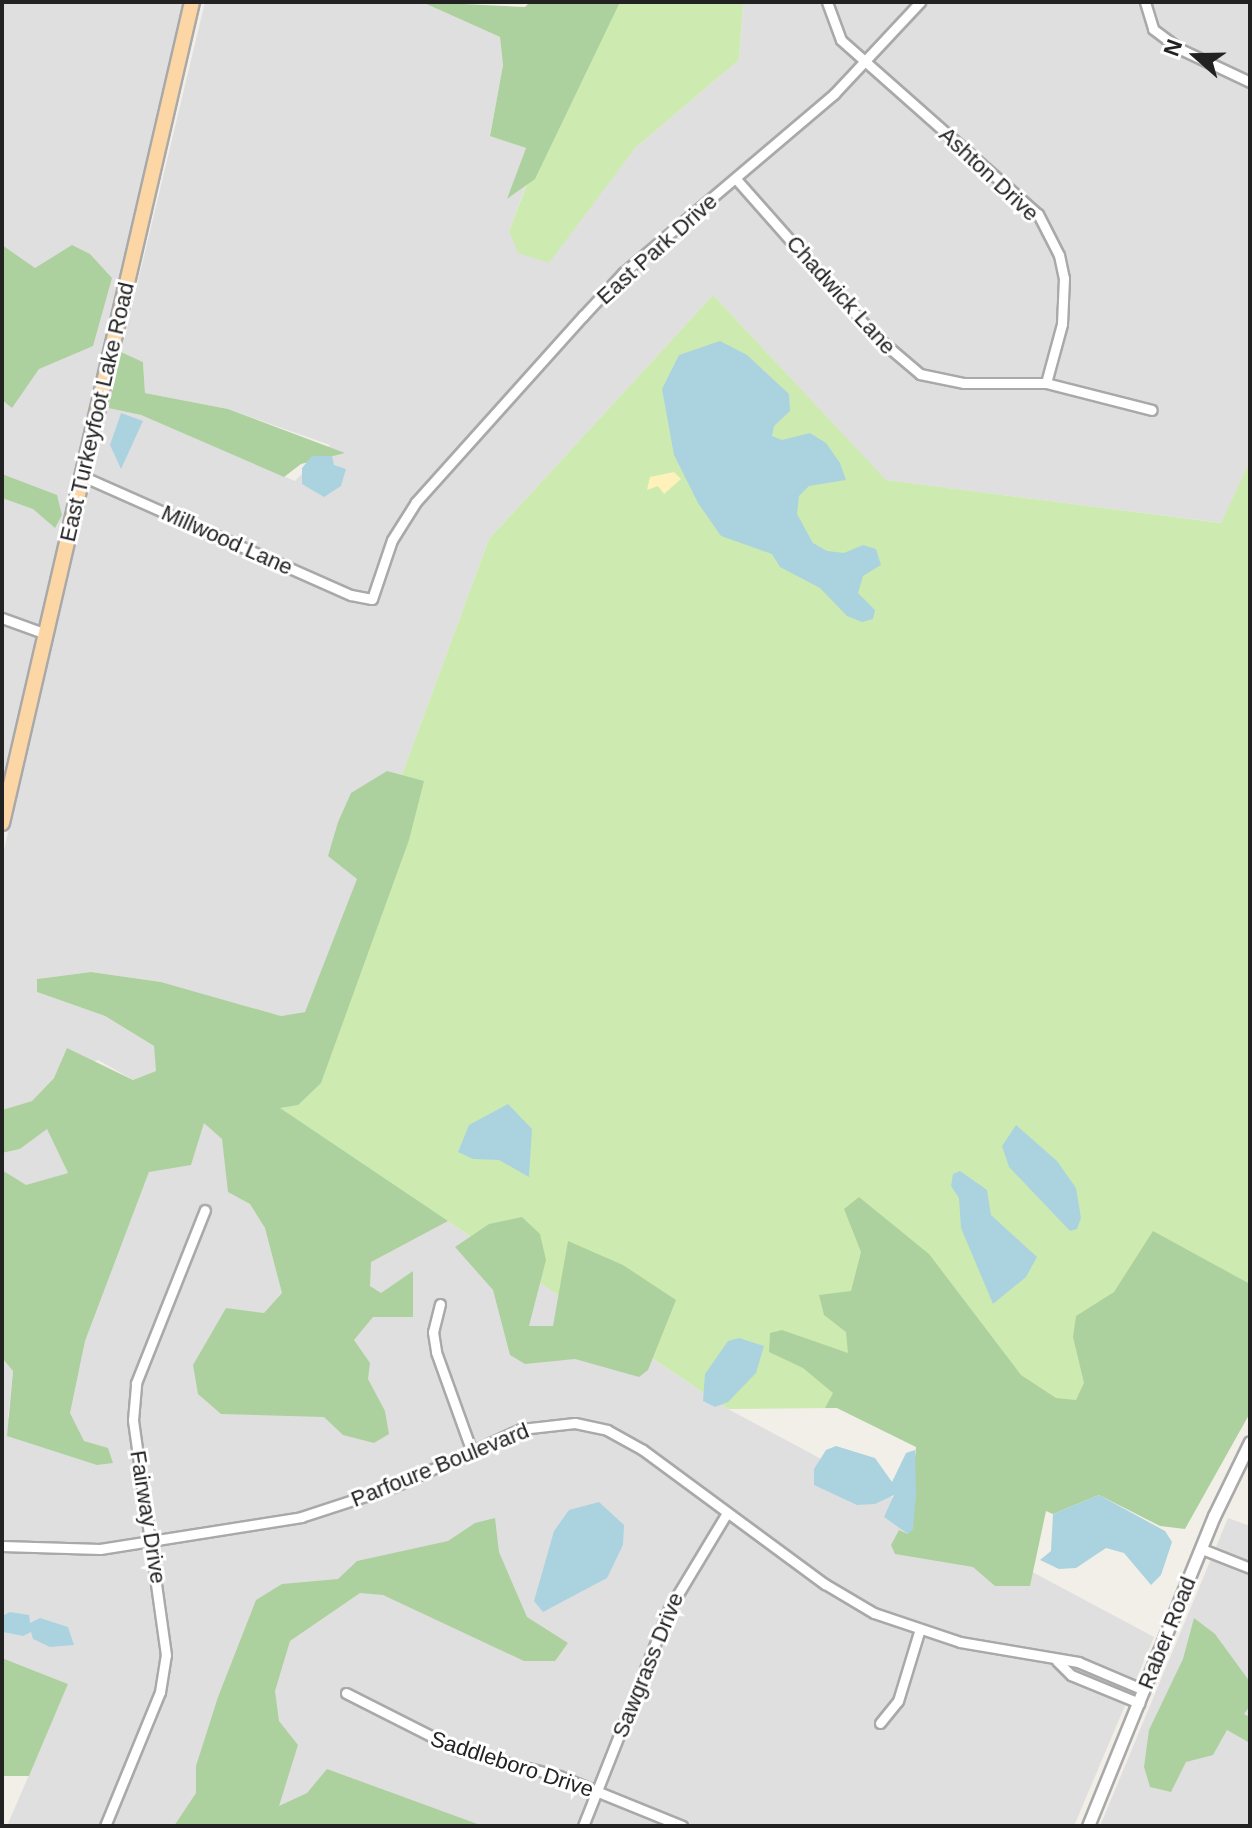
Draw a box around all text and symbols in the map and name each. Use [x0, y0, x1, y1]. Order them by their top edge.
north arrow [1156, 16, 1236, 96]
text: N [1159, 36, 1187, 59]
street label: Ashton Drive [934, 121, 1044, 227]
street label: East Park Drive [591, 188, 723, 310]
street label: Chadwick Lane [781, 230, 901, 360]
street label: East Turkeyfoot Lake Road [54, 280, 140, 544]
street label: Millwood Lane [157, 499, 297, 581]
street label: Parfoure Boulevard [347, 1417, 533, 1513]
street label: Fairway Drive [124, 1449, 172, 1585]
street label: Raber Road [1133, 1573, 1201, 1693]
street label: Sawgrass Drive [607, 1589, 689, 1741]
street label: Saddleboro Drive [427, 1725, 597, 1803]

